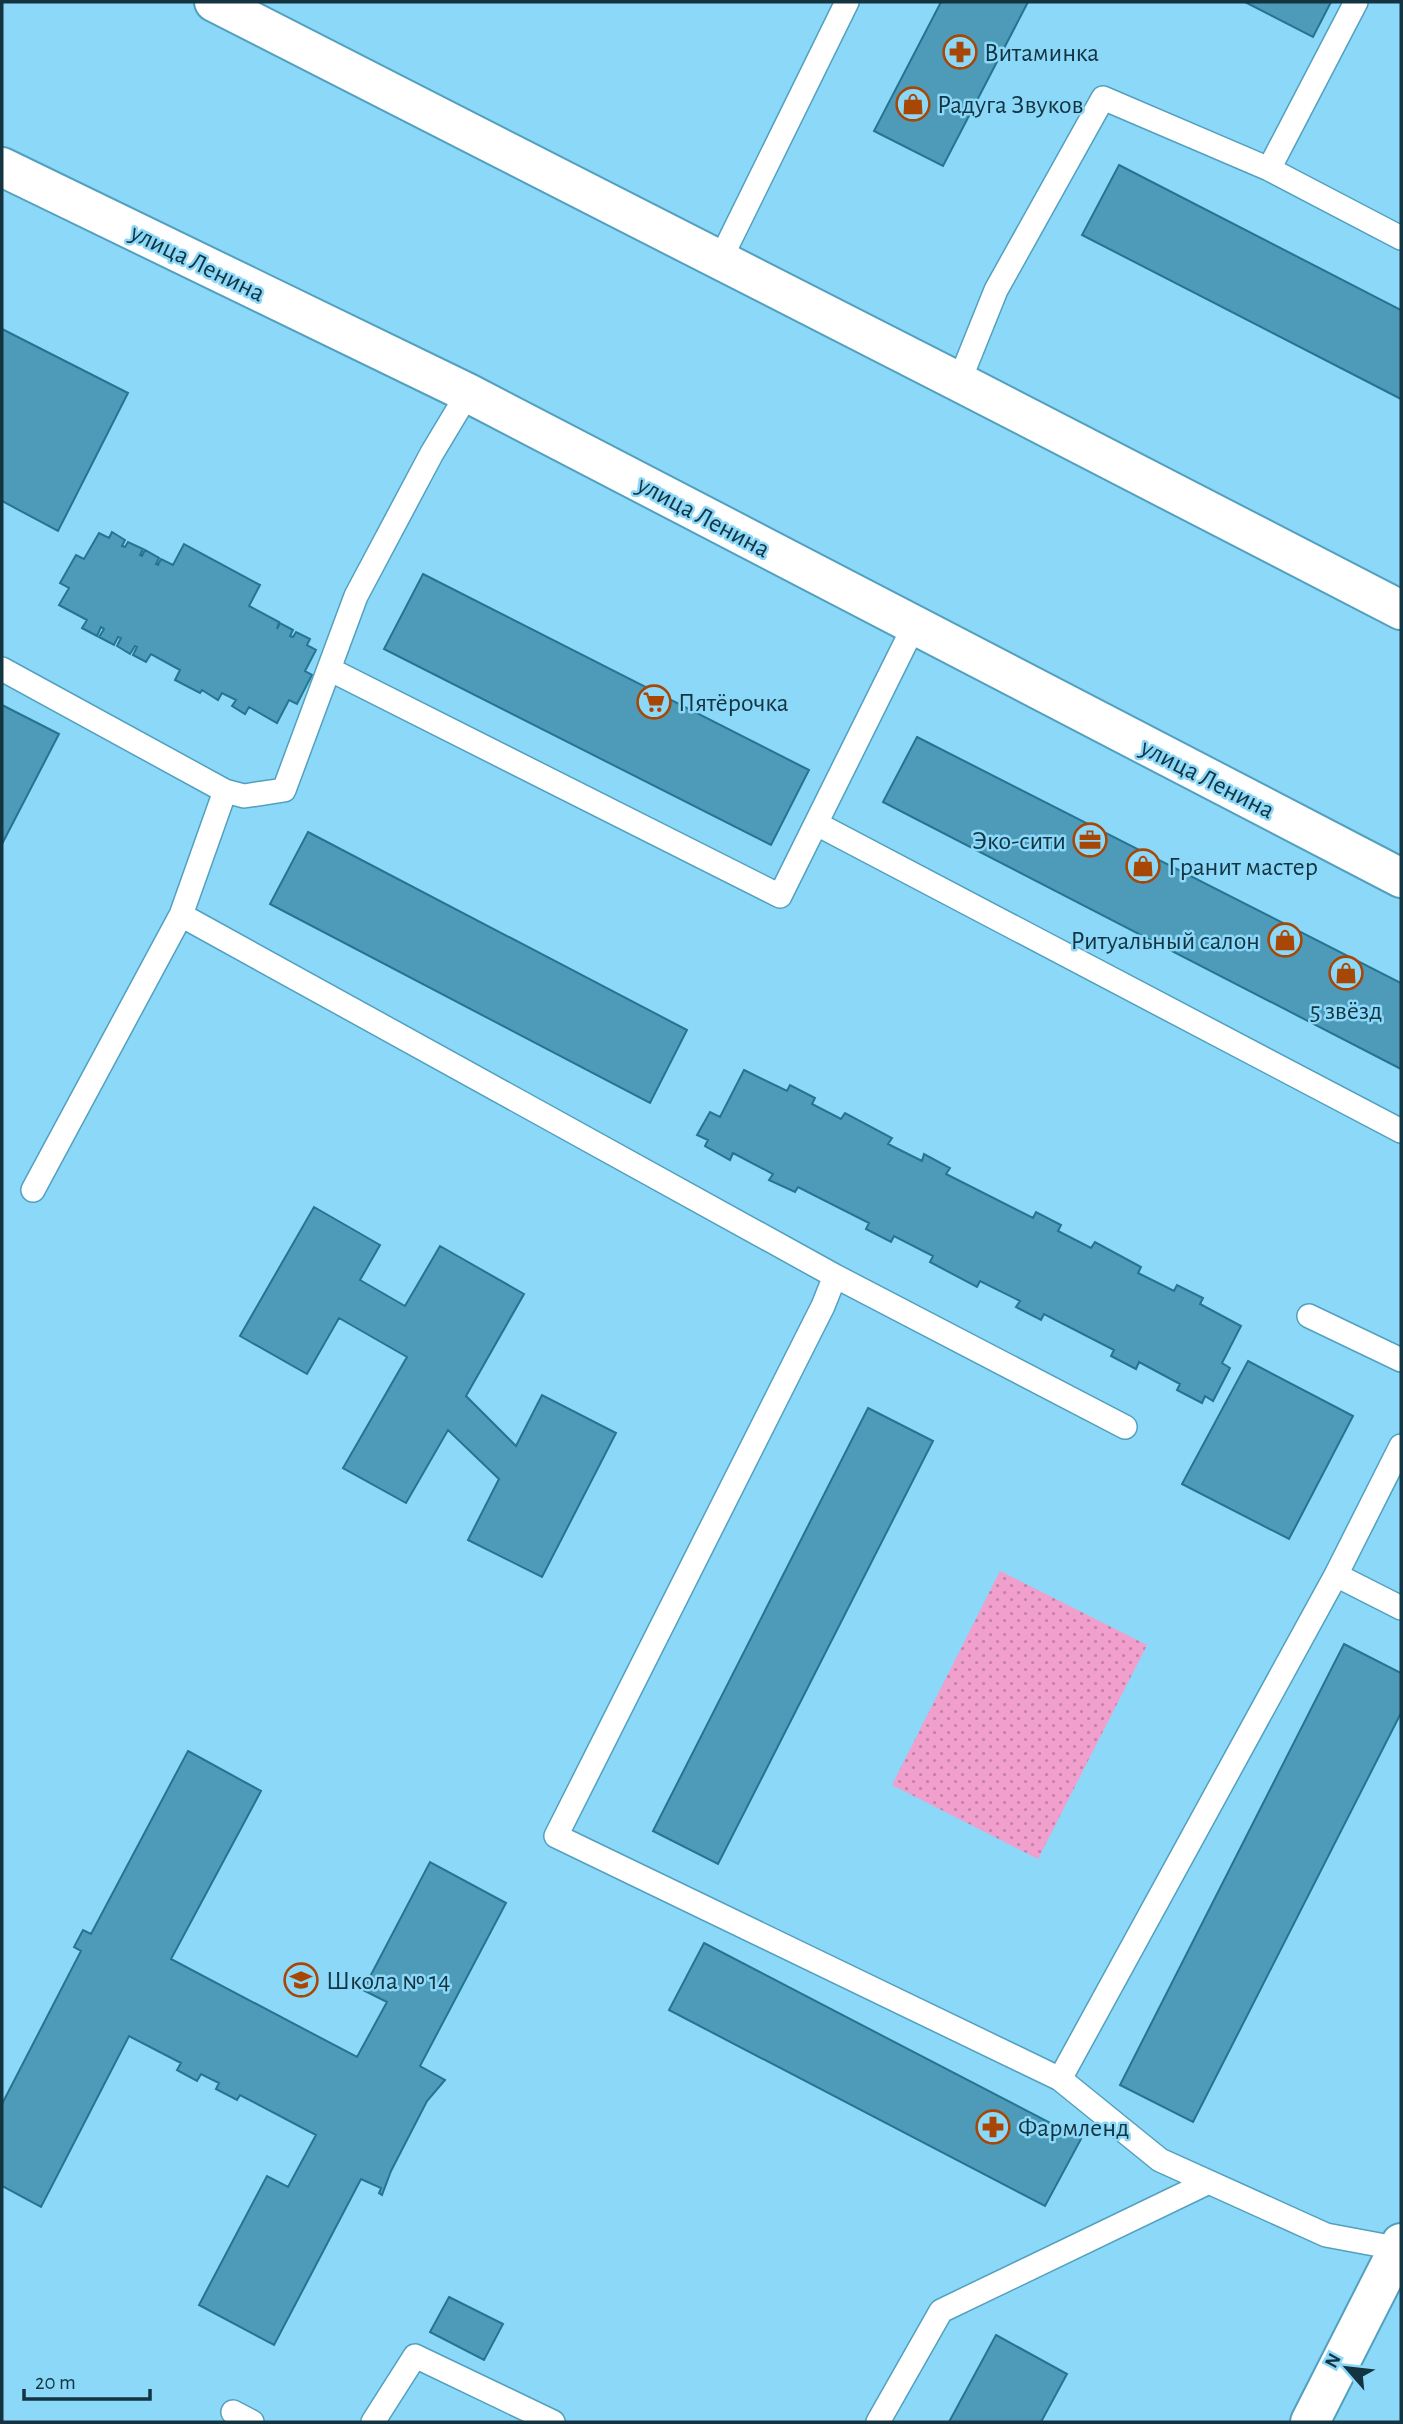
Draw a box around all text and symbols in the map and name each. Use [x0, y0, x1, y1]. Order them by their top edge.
pharmacy icon: Витаминка [941, 33, 979, 71]
place label: Витаминка [984, 40, 1099, 66]
shop icon: Радуга Звуков [894, 85, 932, 123]
place label: Радуга Звуков [937, 92, 1084, 118]
street label: улица Ленина [125, 219, 269, 307]
street label: улица Ленина [632, 471, 774, 563]
supermarket icon: Пятёрочка [635, 683, 673, 721]
place label: Пятёрочка [678, 690, 789, 716]
street label: улица Ленина [1136, 734, 1279, 824]
office icon: Эко-сити [1071, 821, 1109, 859]
place label: Эко-сити [972, 828, 1066, 854]
shop icon: Гранит мастер [1124, 847, 1162, 885]
place label: Гранит мастер [1168, 854, 1318, 880]
shop icon: Ритуальный салон [1266, 921, 1304, 959]
place label: Ритуальный салон [1070, 928, 1260, 954]
shop icon: 5 звёзд [1327, 954, 1365, 992]
place label: 5 звёзд [1310, 998, 1382, 1024]
school or university icon: Школа № 14 [282, 1961, 320, 1999]
place label: Школа № 14 [326, 1968, 451, 1994]
pharmacy icon: Фармленд [974, 2108, 1012, 2146]
place label: Фармленд [1018, 2115, 1129, 2141]
north arrow [1312, 2333, 1382, 2403]
text: N [1322, 2350, 1345, 2371]
scale bar [24, 2358, 150, 2402]
text: 20 m [35, 2372, 76, 2393]

